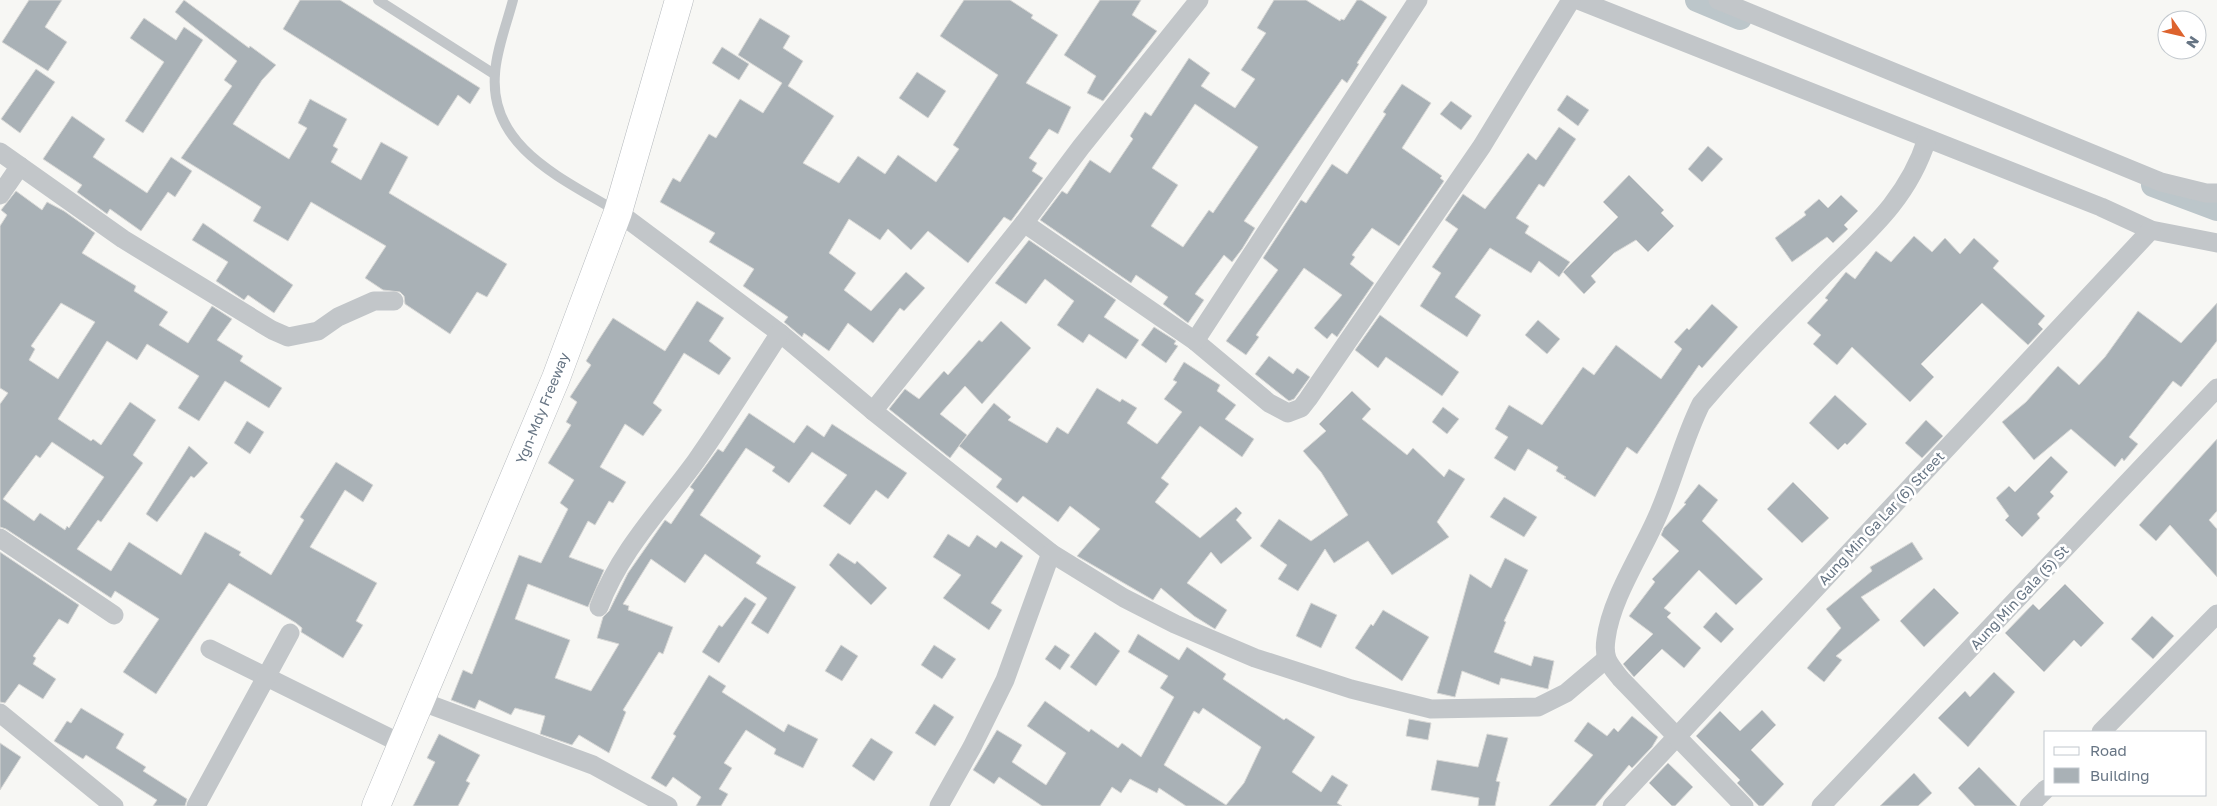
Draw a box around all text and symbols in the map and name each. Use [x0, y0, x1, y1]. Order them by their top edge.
north arrow [2157, 10, 2207, 60]
text: N [2183, 33, 2203, 52]
street label: Ygn-Mdy Freeway [512, 350, 572, 466]
street label: Aung Min Ga Lar (6) Street [1815, 448, 1947, 588]
street label: Aung Min Gala (5) St [1966, 541, 2072, 653]
legend [2044, 731, 2207, 796]
text: Road [2090, 741, 2127, 759]
text: Building [2090, 766, 2150, 784]

